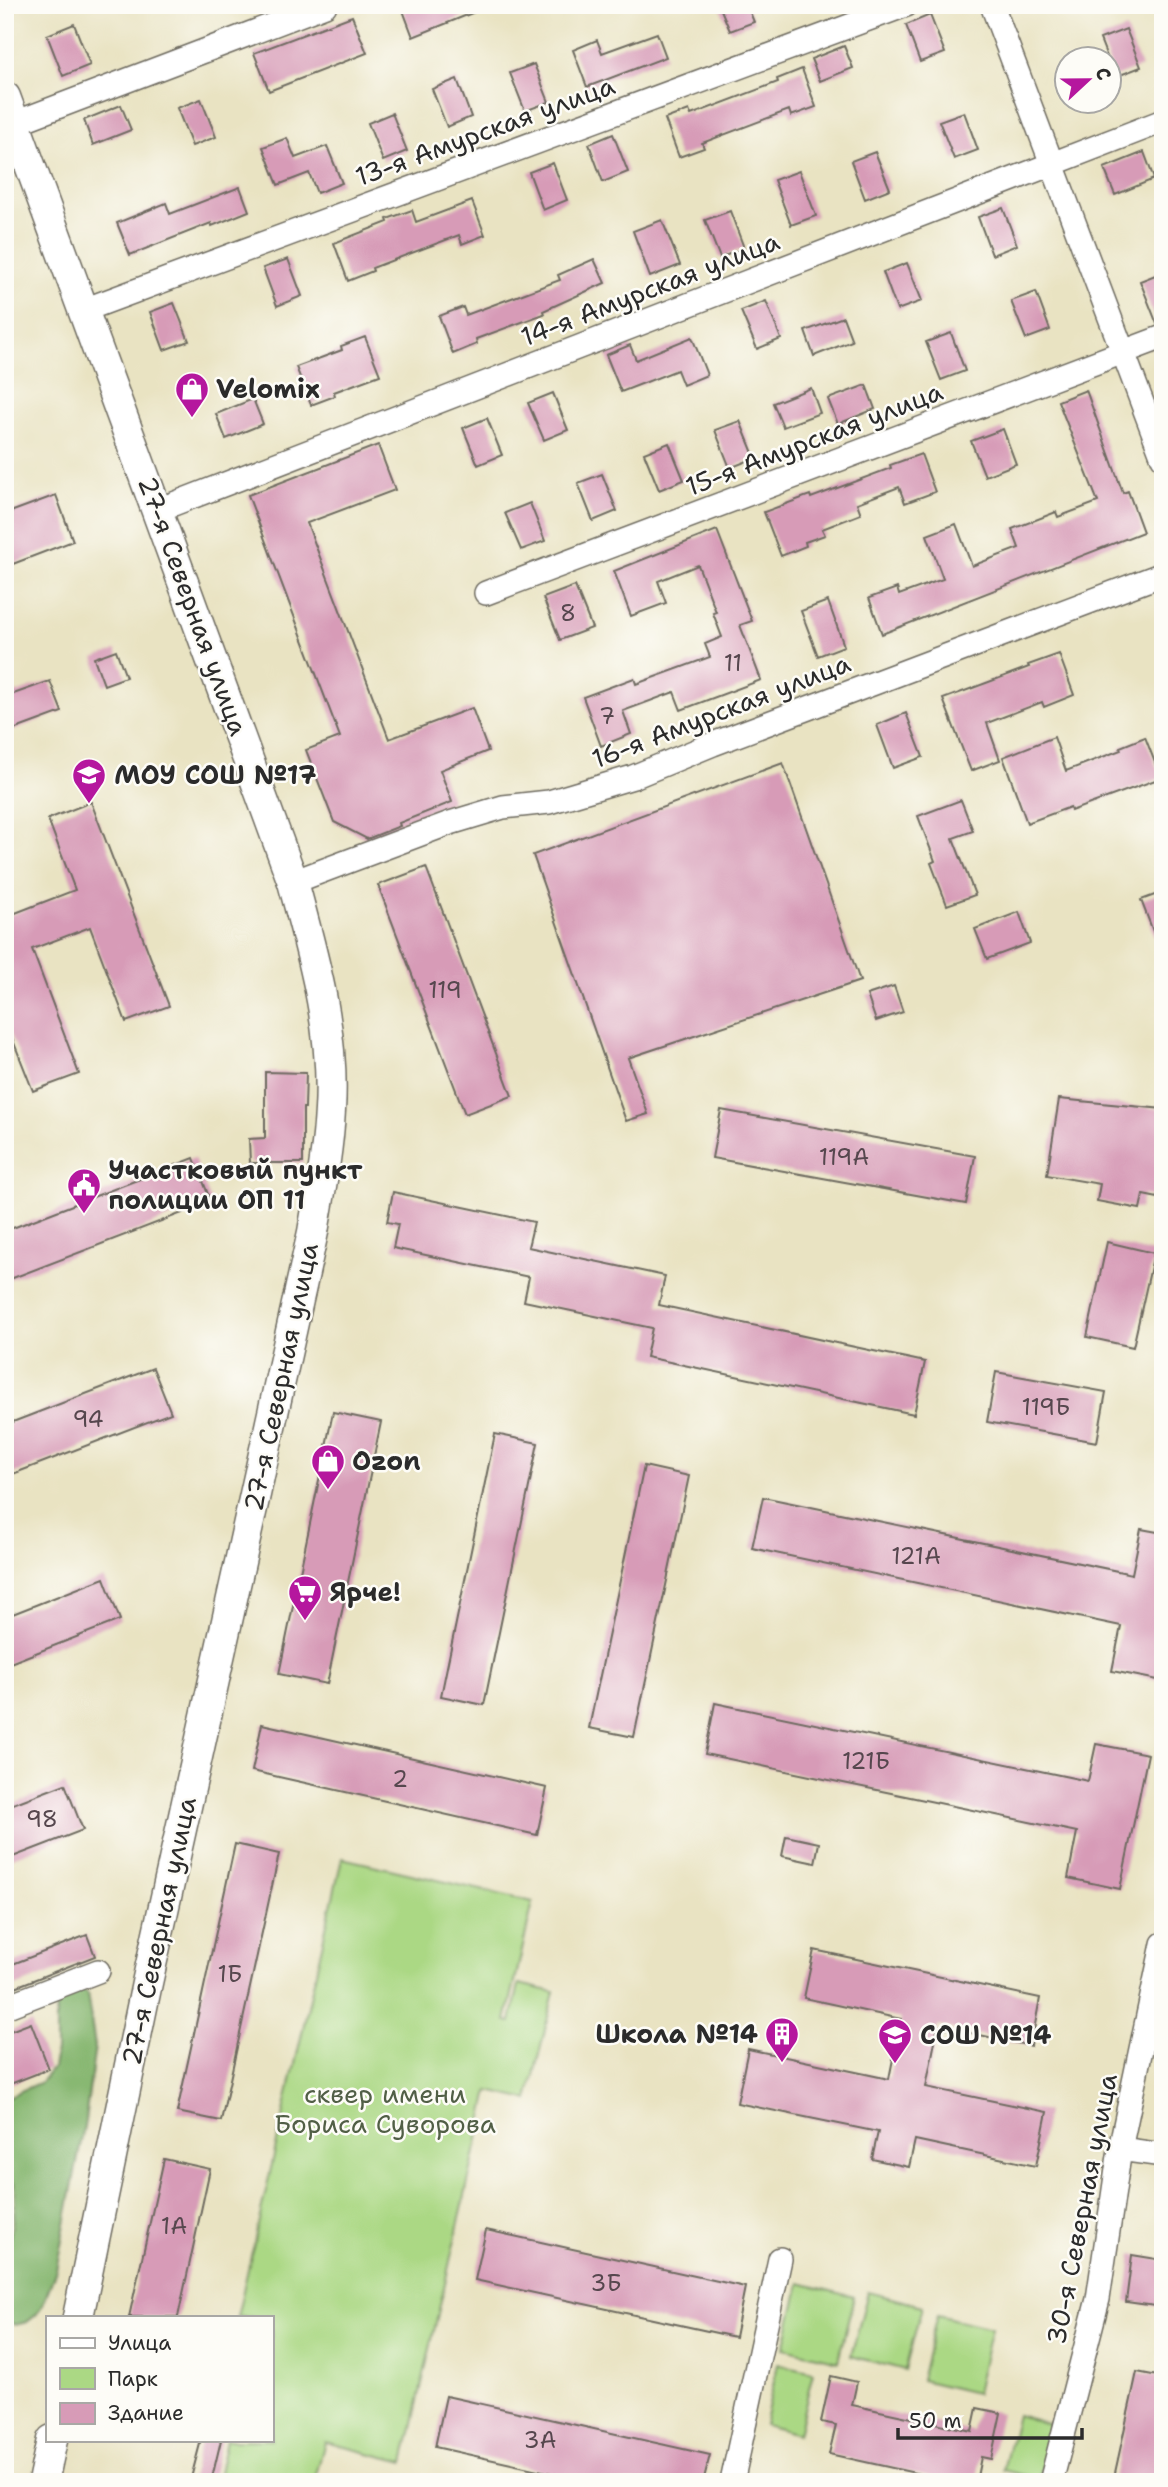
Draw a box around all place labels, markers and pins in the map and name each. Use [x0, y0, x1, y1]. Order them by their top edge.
shop icon: Velomix [173, 370, 211, 419]
place label: Velomix [216, 371, 320, 406]
school or university icon: МОУ СОШ №17 [70, 756, 108, 805]
place label: МОУ СОШ №17 [114, 757, 316, 792]
place label: Участковый пункт полиции ОП 11 [108, 1152, 363, 1217]
public building icon: Участковый пункт полиции ОП 11 [65, 1166, 103, 1215]
shop icon: Ozon [309, 1442, 347, 1491]
place label: Ozon [352, 1443, 421, 1478]
supermarket icon: Ярче! [286, 1573, 324, 1622]
place label: Ярче! [330, 1574, 401, 1609]
building icon: Школа №14 [763, 2015, 801, 2064]
place label: Школа №14 [595, 2016, 758, 2051]
school or university icon: СОШ №14 [876, 2016, 914, 2065]
place label: СОШ №14 [920, 2017, 1052, 2052]

